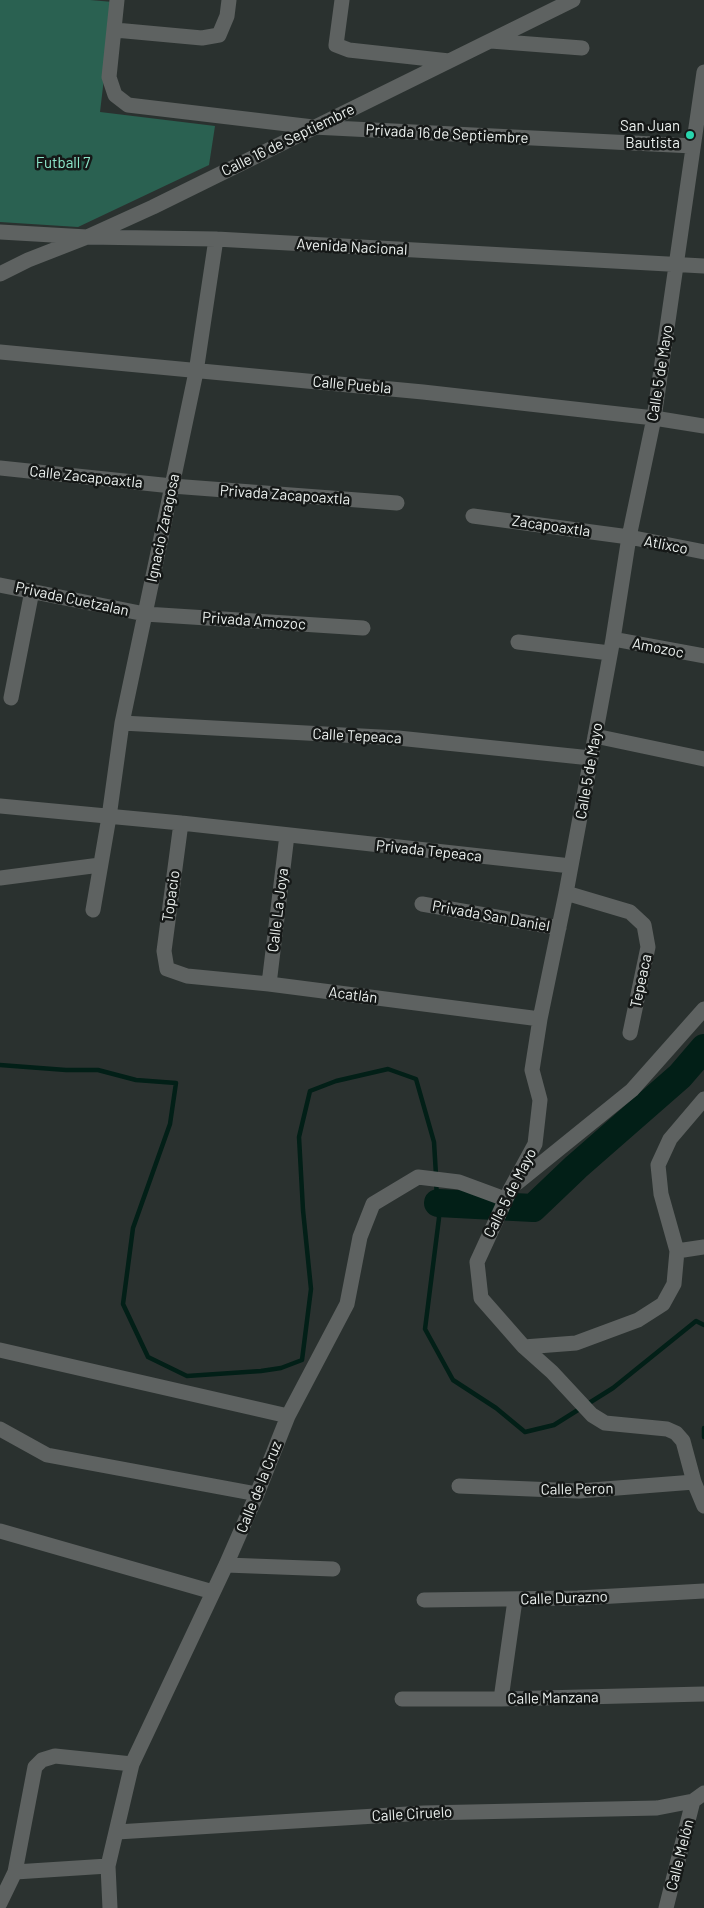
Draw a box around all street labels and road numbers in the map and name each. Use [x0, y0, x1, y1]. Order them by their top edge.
street label: Calle 16 de Septiembre [218, 100, 358, 180]
street label: Privada 16 de Septiembre [365, 121, 529, 147]
street label: Avenida Nacional [296, 235, 408, 259]
street label: Calle 5 de Mayo [643, 323, 677, 423]
street label: Calle Puebla [312, 373, 392, 397]
street label: Calle Zacapoaxtla [29, 462, 143, 492]
street label: Ignacio Zaragosa [143, 472, 183, 584]
street label: Privada Zacapoaxtla [219, 481, 351, 509]
street label: Zacapoaxtla [511, 512, 591, 540]
street label: Atlixco [642, 532, 690, 558]
street label: Privada Cuetzalan [14, 578, 130, 620]
street label: Privada Amozoc [202, 608, 306, 634]
street label: Amozoc [631, 634, 685, 662]
street label: Calle 5 de Mayo [572, 721, 606, 821]
street label: Calle Tepeaca [312, 725, 402, 747]
street label: Privada Tepeaca [375, 836, 483, 866]
street label: Calle La Joya [264, 867, 292, 953]
street label: Topacio [159, 869, 183, 923]
street label: Privada San Daniel [431, 897, 551, 935]
street label: Tepeaca [627, 952, 655, 1010]
street label: Acatlán [328, 983, 378, 1007]
street label: Calle 5 de Mayo [480, 1145, 540, 1241]
street label: Calle de la Cruz [232, 1439, 286, 1535]
street label: Calle Peron [540, 1479, 614, 1499]
street label: Calle Durazno [520, 1587, 608, 1609]
street label: Calle Manzana [507, 1688, 599, 1708]
street label: Calle Ciruelo [371, 1803, 453, 1825]
street label: Calle Melón [662, 1817, 698, 1893]

